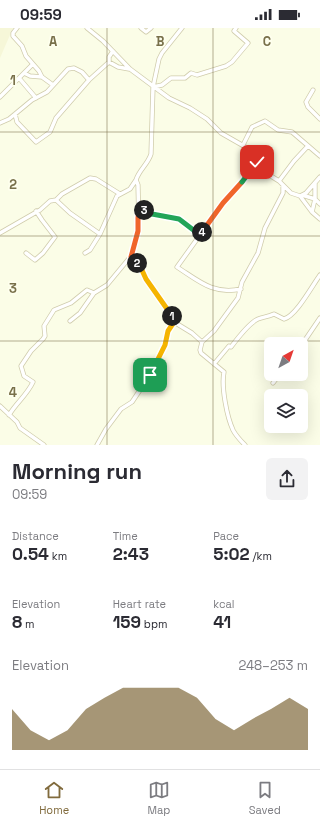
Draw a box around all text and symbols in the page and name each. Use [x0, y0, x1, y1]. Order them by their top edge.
text: 09:59 [20, 5, 62, 24]
text: A [49, 33, 58, 50]
text: B [156, 33, 165, 50]
text: C [263, 33, 271, 50]
text: 1 [10, 72, 16, 89]
pin [240, 145, 274, 179]
icon: check [246, 151, 268, 173]
text: 2 [9, 176, 17, 193]
pin: 3 [134, 200, 154, 220]
text: 3 [141, 203, 147, 217]
pin: 4 [192, 222, 212, 242]
text: 4 [199, 225, 206, 239]
pin: 2 [127, 253, 147, 273]
text: 2 [134, 256, 140, 270]
text: 3 [9, 280, 17, 297]
pin: 1 [162, 306, 182, 326]
text: 1 [170, 309, 174, 323]
north arrow [264, 337, 308, 381]
map controls [264, 337, 308, 433]
pin [133, 358, 167, 392]
icon: arrive [139, 364, 161, 386]
text: 4 [9, 384, 17, 401]
button: layers [264, 389, 308, 433]
text: Morning run [12, 457, 142, 485]
button: share [266, 458, 308, 500]
text: 09:59 [12, 486, 47, 503]
text: Distance [12, 529, 59, 543]
text: Time [113, 529, 138, 543]
text: Pace [213, 529, 239, 543]
text: 0.54 [12, 543, 49, 565]
text: 2:43 [113, 543, 149, 565]
text: 5:02 [213, 543, 250, 565]
text: km [49, 549, 67, 563]
text: /km [250, 549, 272, 563]
text: Elevation [12, 597, 60, 611]
text: Heart rate [113, 597, 166, 611]
text: kcal [213, 597, 235, 611]
text: 8 [12, 611, 22, 633]
text: 159 [113, 611, 141, 633]
text: 41 [213, 611, 231, 633]
text: m [22, 617, 35, 631]
text: bpm [141, 617, 168, 631]
text: Elevation [12, 657, 69, 674]
text: 248–253 m [238, 657, 308, 674]
tab: Home [39, 779, 69, 817]
tab: Map [147, 779, 170, 817]
tab: Saved [249, 779, 281, 817]

